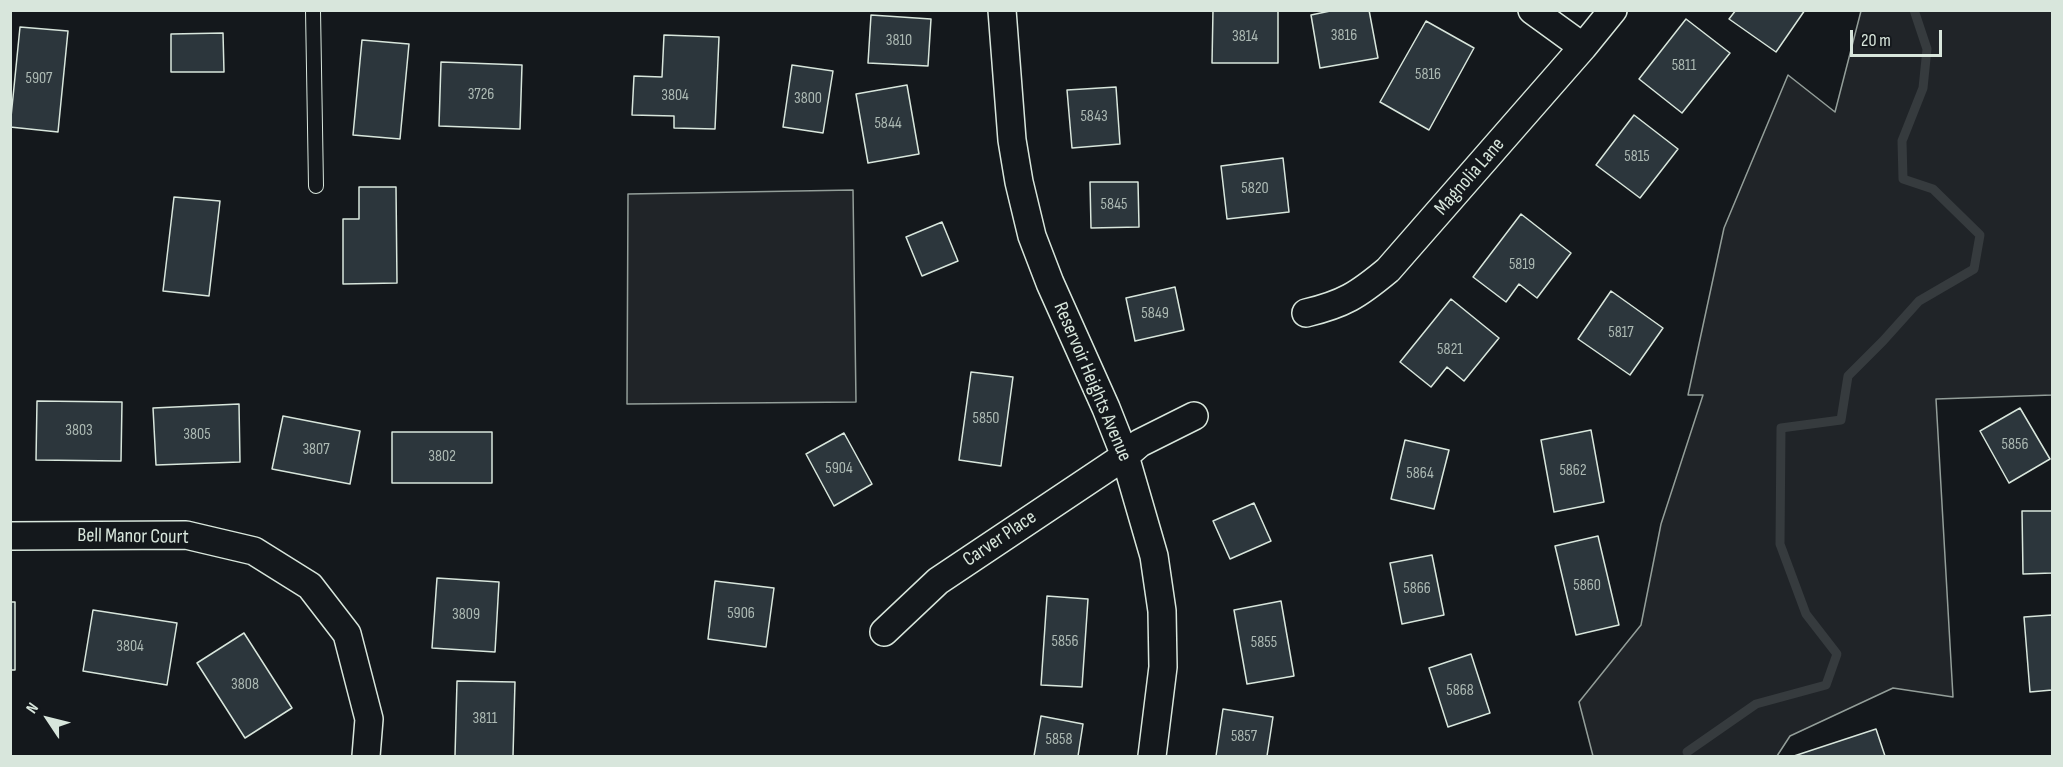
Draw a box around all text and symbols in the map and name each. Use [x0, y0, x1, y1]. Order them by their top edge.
scale bar [1853, 18, 1944, 56]
house number: 3816 [1331, 26, 1357, 46]
house number: 3814 [1232, 27, 1258, 47]
text: 20 m [1861, 30, 1891, 51]
house number: 3810 [886, 31, 912, 51]
house number: 5811 [1672, 56, 1696, 76]
house number: 5816 [1415, 65, 1441, 85]
house number: 5907 [25, 69, 53, 89]
house number: 3726 [468, 85, 494, 105]
house number: 3804 [661, 86, 689, 106]
house number: 3800 [794, 89, 822, 109]
house number: 5843 [1080, 107, 1108, 127]
house number: 5844 [874, 114, 902, 134]
street label: Magnolia Lane [1430, 133, 1510, 221]
house number: 5815 [1624, 147, 1650, 167]
house number: 5820 [1241, 179, 1269, 199]
house number: 5845 [1101, 195, 1127, 215]
house number: 5819 [1509, 255, 1535, 275]
street label: Reservoir Heights Avenue [1048, 299, 1136, 465]
house number: 5849 [1141, 304, 1169, 324]
house number: 5817 [1608, 323, 1634, 343]
house number: 5821 [1437, 340, 1463, 360]
house number: 5850 [973, 409, 999, 429]
house number: 3803 [65, 421, 93, 441]
house number: 3805 [183, 425, 211, 445]
house number: 5856 [2002, 435, 2028, 455]
house number: 3807 [302, 440, 330, 460]
house number: 3802 [428, 447, 456, 467]
house number: 5904 [825, 459, 853, 479]
house number: 5862 [1559, 461, 1587, 481]
house number: 5864 [1406, 464, 1434, 484]
street label: Carver Place [959, 506, 1041, 572]
street label: Bell Manor Court [77, 524, 189, 550]
house number: 5860 [1573, 576, 1601, 596]
house number: 5866 [1403, 579, 1431, 599]
house number: 5906 [727, 604, 755, 624]
house number: 3809 [452, 605, 480, 625]
house number: 5856 [1052, 632, 1078, 652]
house number: 5855 [1251, 633, 1277, 653]
house number: 3804 [116, 637, 144, 657]
house number: 3808 [231, 675, 259, 695]
house number: 5868 [1446, 681, 1474, 701]
north arrow [18, 689, 78, 749]
text: N [23, 699, 43, 717]
house number: 3811 [473, 709, 497, 729]
house number: 5857 [1231, 727, 1257, 747]
house number: 5858 [1046, 730, 1072, 750]

